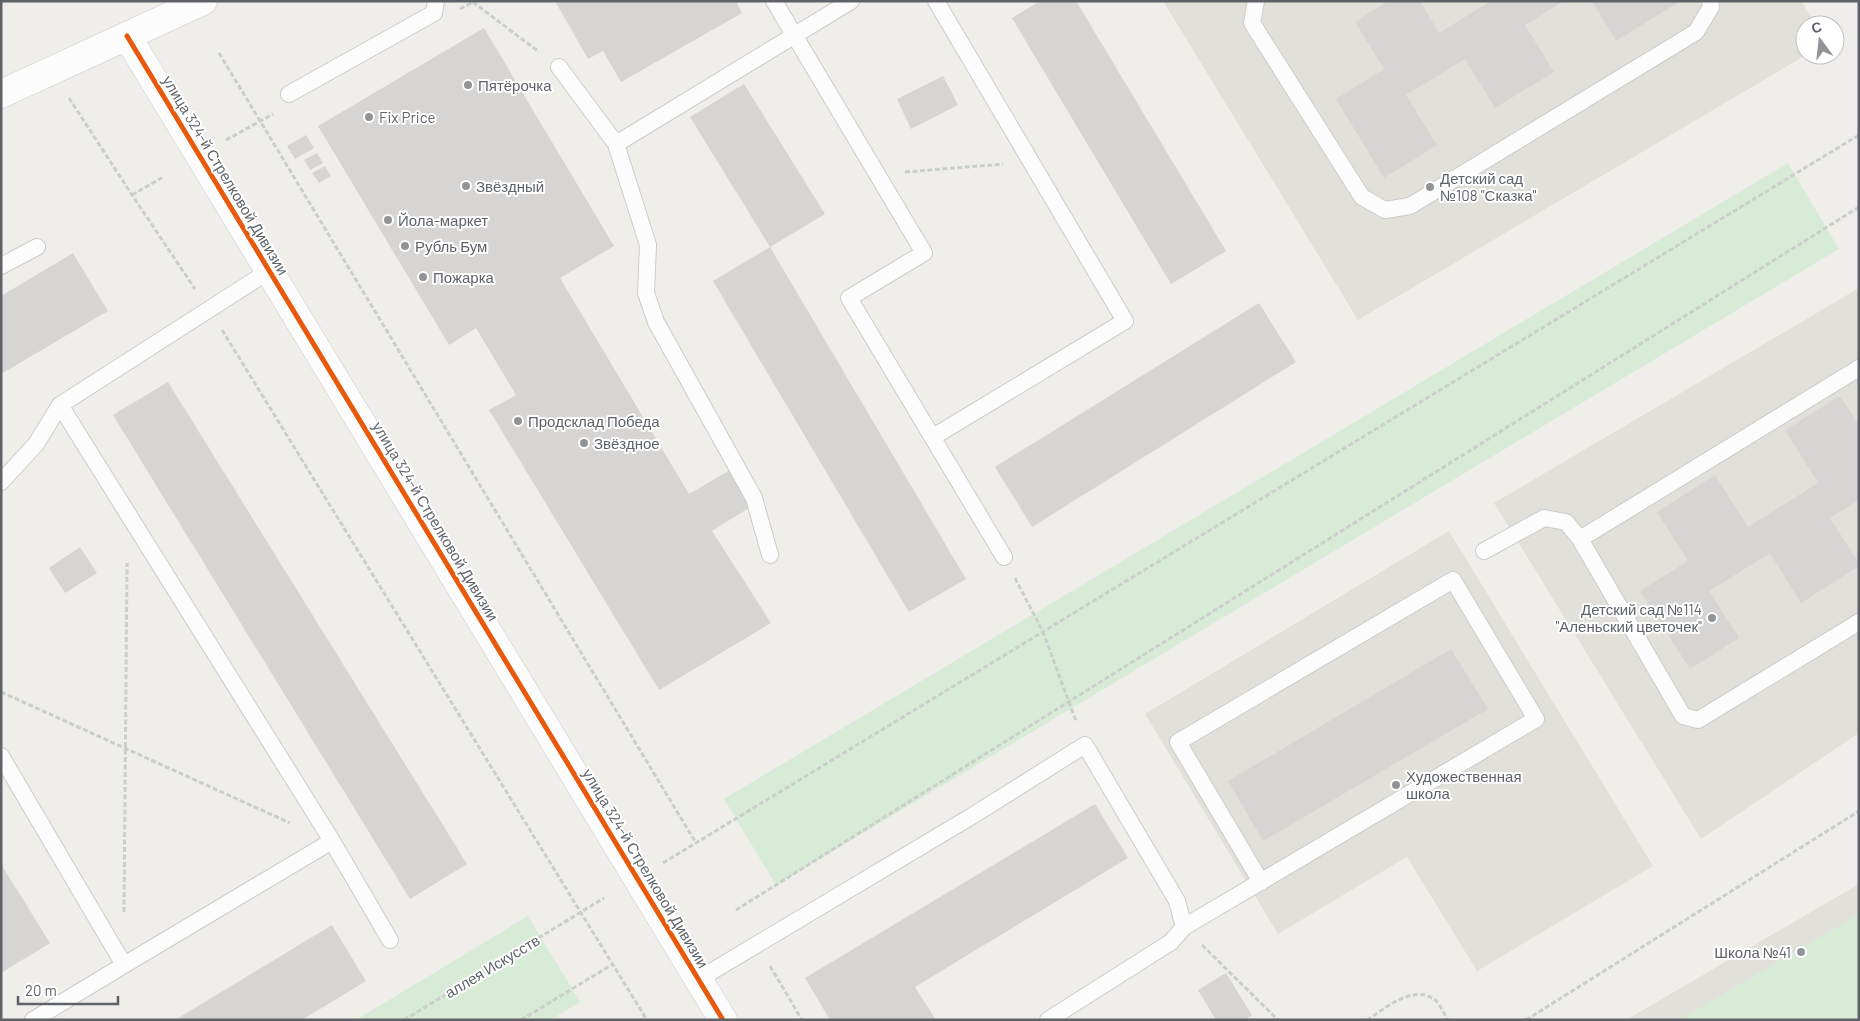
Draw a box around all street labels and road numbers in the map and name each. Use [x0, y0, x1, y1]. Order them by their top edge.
street label: улица 324-й Стрелковой Дивизии [159, 72, 293, 278]
street label: улица 324-й Стрелковой Дивизии [369, 418, 503, 624]
street label: улица 324-й Стрелковой Дивизии [579, 765, 713, 971]
street label: аллея Искусств [441, 931, 543, 1001]

